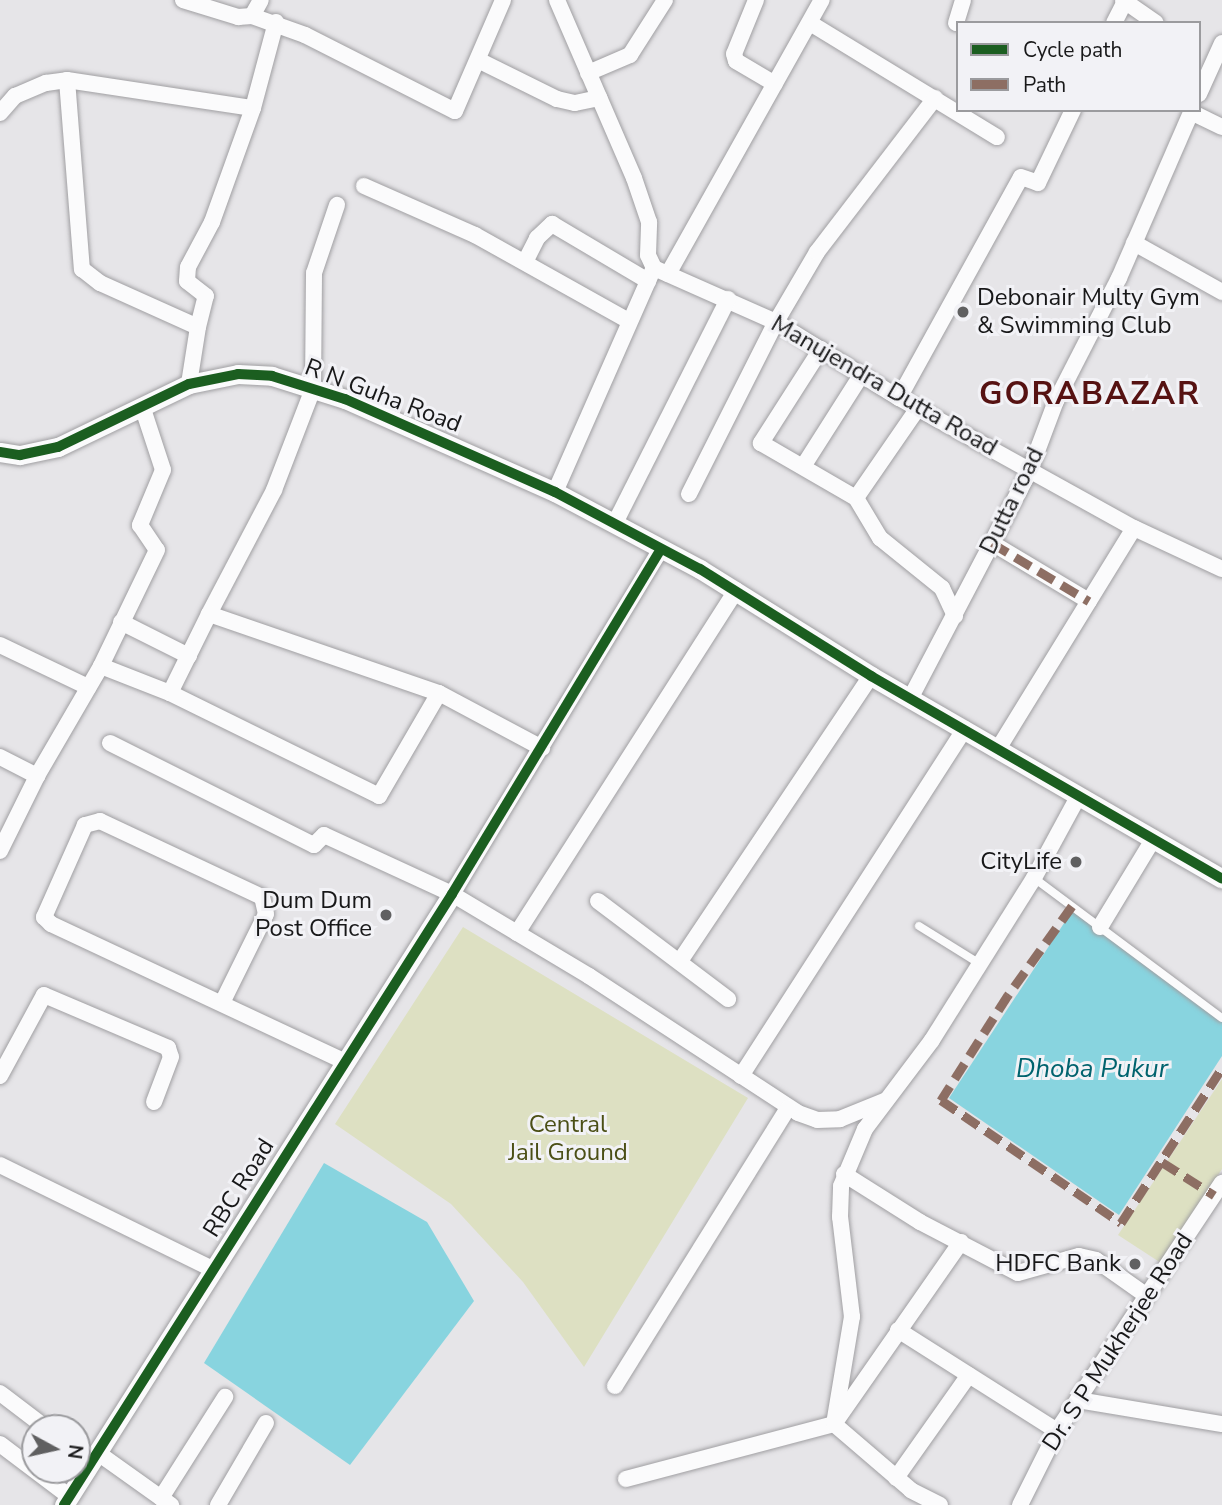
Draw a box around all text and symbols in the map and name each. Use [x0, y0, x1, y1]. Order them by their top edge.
legend [956, 21, 1201, 112]
text: Cycle path [1023, 36, 1122, 64]
text: Path [1023, 71, 1066, 99]
place label: Debonair Multy Gym & Swimming Club [977, 284, 1200, 340]
marker: Debonair Multy Gym & Swimming Club [955, 304, 971, 320]
street label: Manujendra Dutta Road [766, 309, 1002, 463]
street label: R N Guha Road [301, 353, 465, 439]
district label: GORABAZAR [980, 375, 1200, 413]
street label: Dutta road [974, 443, 1050, 559]
place label: CityLife [980, 848, 1062, 876]
marker: CityLife [1068, 854, 1084, 870]
place label: Dum Dum Post Office [255, 887, 372, 943]
marker: Dum Dum Post Office [378, 907, 394, 923]
water label: Dhoba Pukur [1016, 1053, 1168, 1085]
park label: Central Jail Ground [508, 1111, 628, 1167]
street label: RBC Road [198, 1134, 280, 1242]
street label: Dr. S P Mukherjee Road [1037, 1228, 1199, 1456]
place label: HDFC Bank [995, 1250, 1121, 1278]
marker: HDFC Bank [1127, 1256, 1143, 1272]
north arrow [21, 1414, 91, 1484]
text: N [61, 1443, 89, 1460]

